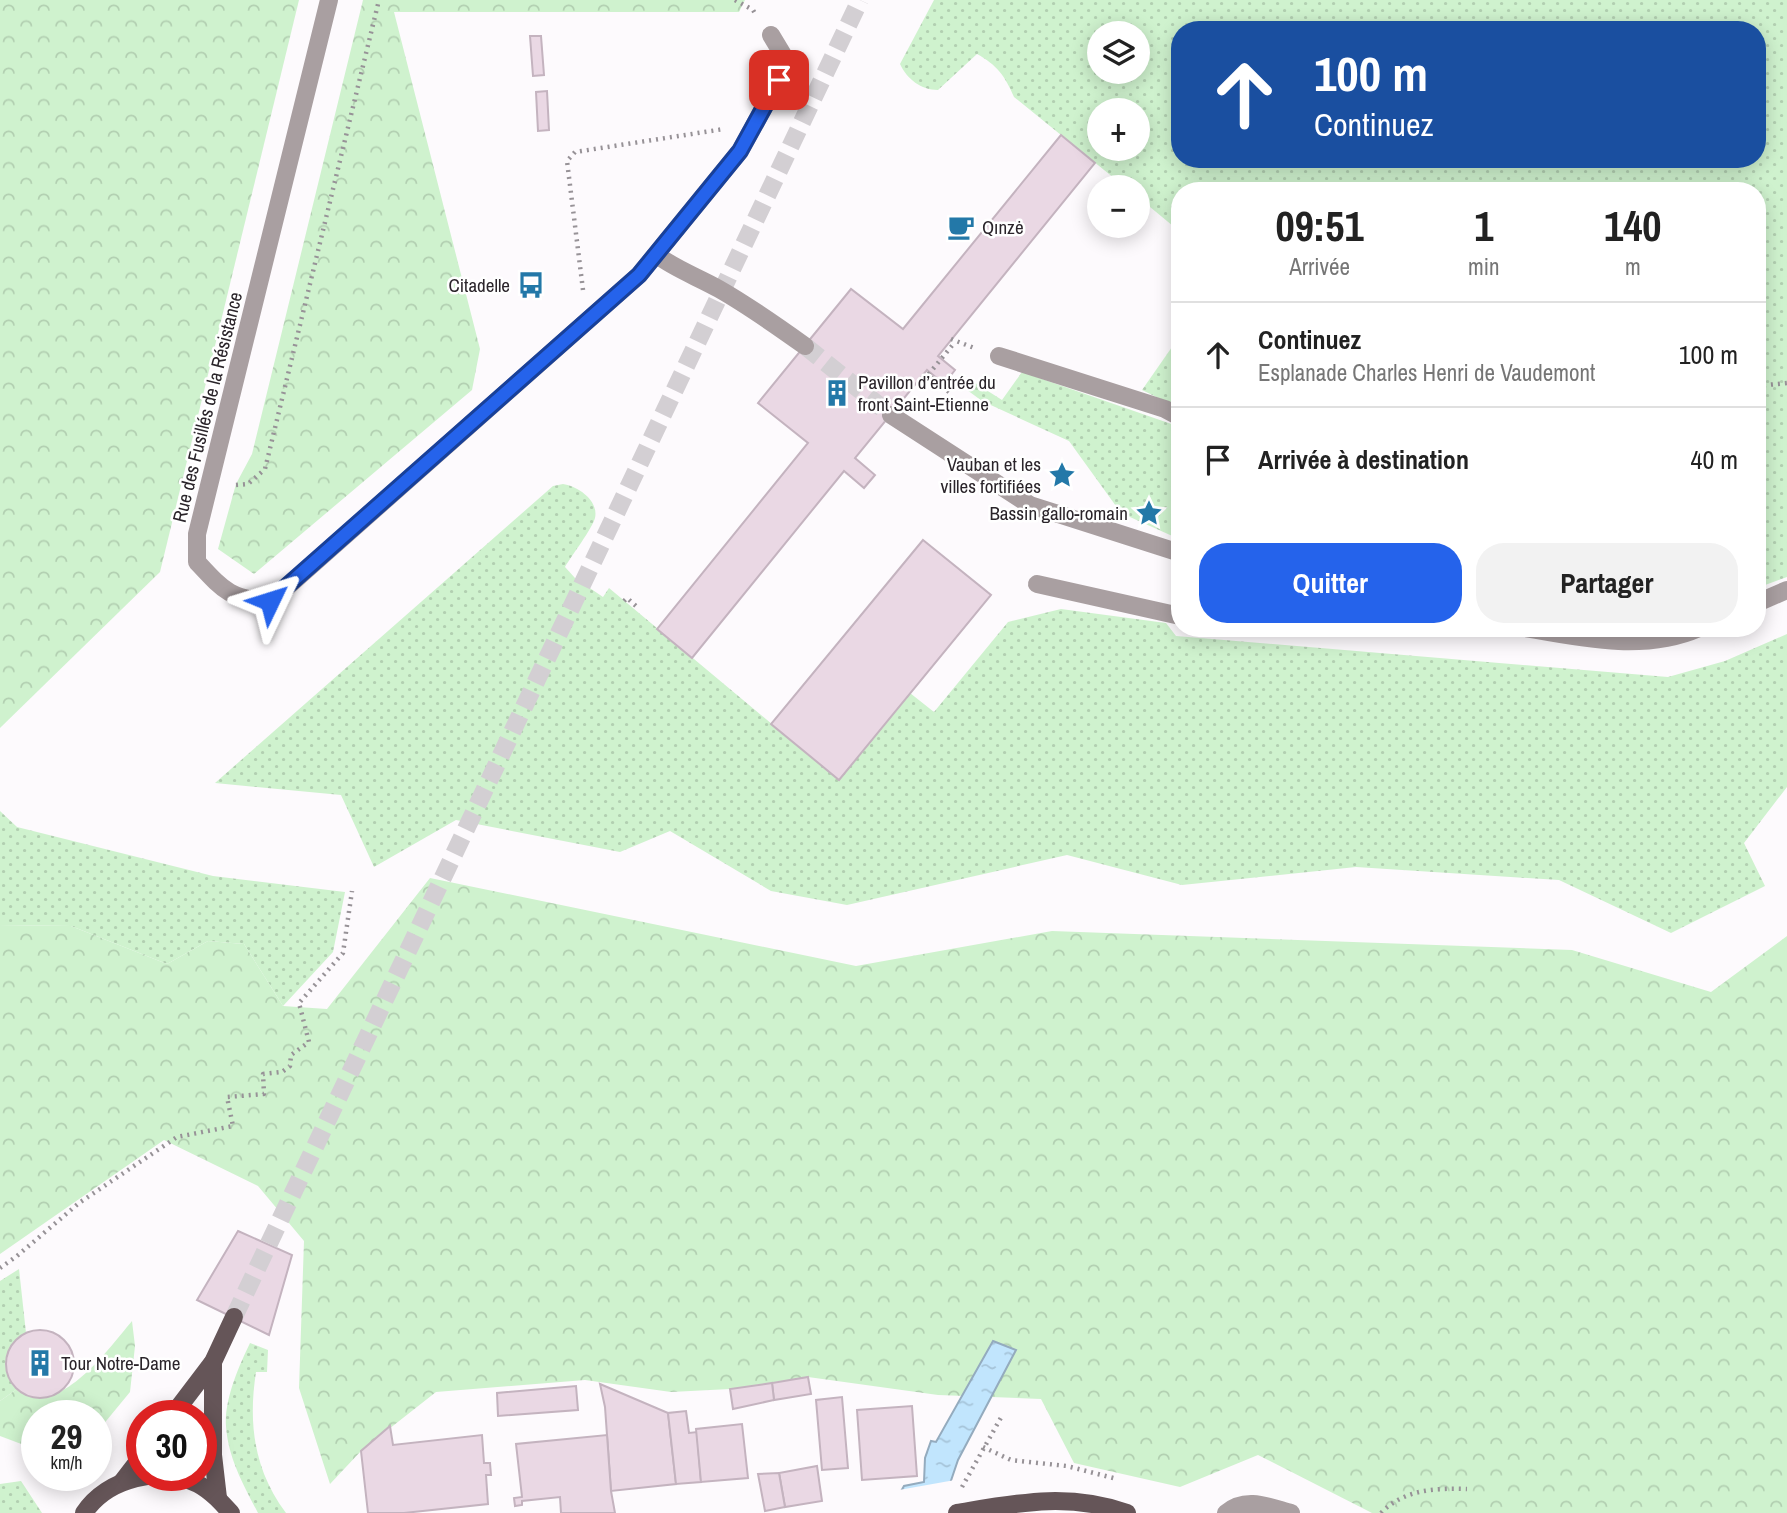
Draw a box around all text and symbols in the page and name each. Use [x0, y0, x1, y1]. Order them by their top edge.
map controls [1087, 21, 1150, 238]
button: layers [1087, 21, 1150, 84]
text: 100 m [1314, 40, 1428, 106]
icon: ahead [1199, 49, 1290, 140]
pin [749, 50, 809, 110]
icon: arrive [760, 61, 798, 99]
button: + [1087, 98, 1150, 161]
text: Continuez [1314, 103, 1434, 146]
button: − [1087, 175, 1150, 238]
text: 09:51 [1276, 198, 1364, 254]
text: 1 [1474, 198, 1493, 254]
text: 140 [1604, 198, 1662, 254]
cafe icon: Qınzė [946, 212, 976, 242]
place label: Qınzė [982, 214, 1024, 240]
text: Arrivée [1289, 251, 1350, 282]
text: min [1468, 251, 1500, 282]
text: m [1625, 251, 1641, 282]
bus stop icon: Citadelle [516, 270, 546, 300]
place label: Citadelle [449, 272, 510, 298]
street label: Rue des Fusillés de la Résistance [166, 289, 248, 525]
text: Continuez [1258, 322, 1361, 357]
icon: ahead [1199, 336, 1237, 374]
text: 100 m [1679, 337, 1738, 372]
text: Esplanade Charles Henri de Vaudemont [1258, 357, 1595, 388]
place label: Pavillon d’entrée du front Saint-Etienne [858, 369, 996, 417]
building icon: Pavillon d’entrée du front Saint-Etienne [822, 378, 852, 408]
icon: arrive [1199, 441, 1237, 479]
text: Arrivée à destination [1258, 442, 1469, 477]
text: 40 m [1691, 442, 1738, 477]
place label: Vauban et les villes fortifiées [941, 451, 1041, 499]
place icon: Vauban et les villes fortifiées [1047, 460, 1077, 490]
place icon: Bassin gallo-romain [1134, 498, 1164, 528]
place label: Bassin gallo-romain [989, 500, 1128, 526]
button: Quitter [1199, 543, 1462, 623]
button: Partager [1476, 543, 1738, 623]
position arrow [233, 564, 307, 638]
building icon: Tour Notre-Dame [25, 1348, 55, 1378]
place label: Tour Notre-Dame [61, 1350, 180, 1376]
speed limit sign: 30 [126, 1400, 217, 1491]
text: 29 [51, 1413, 82, 1460]
text: km/h [51, 1450, 83, 1475]

